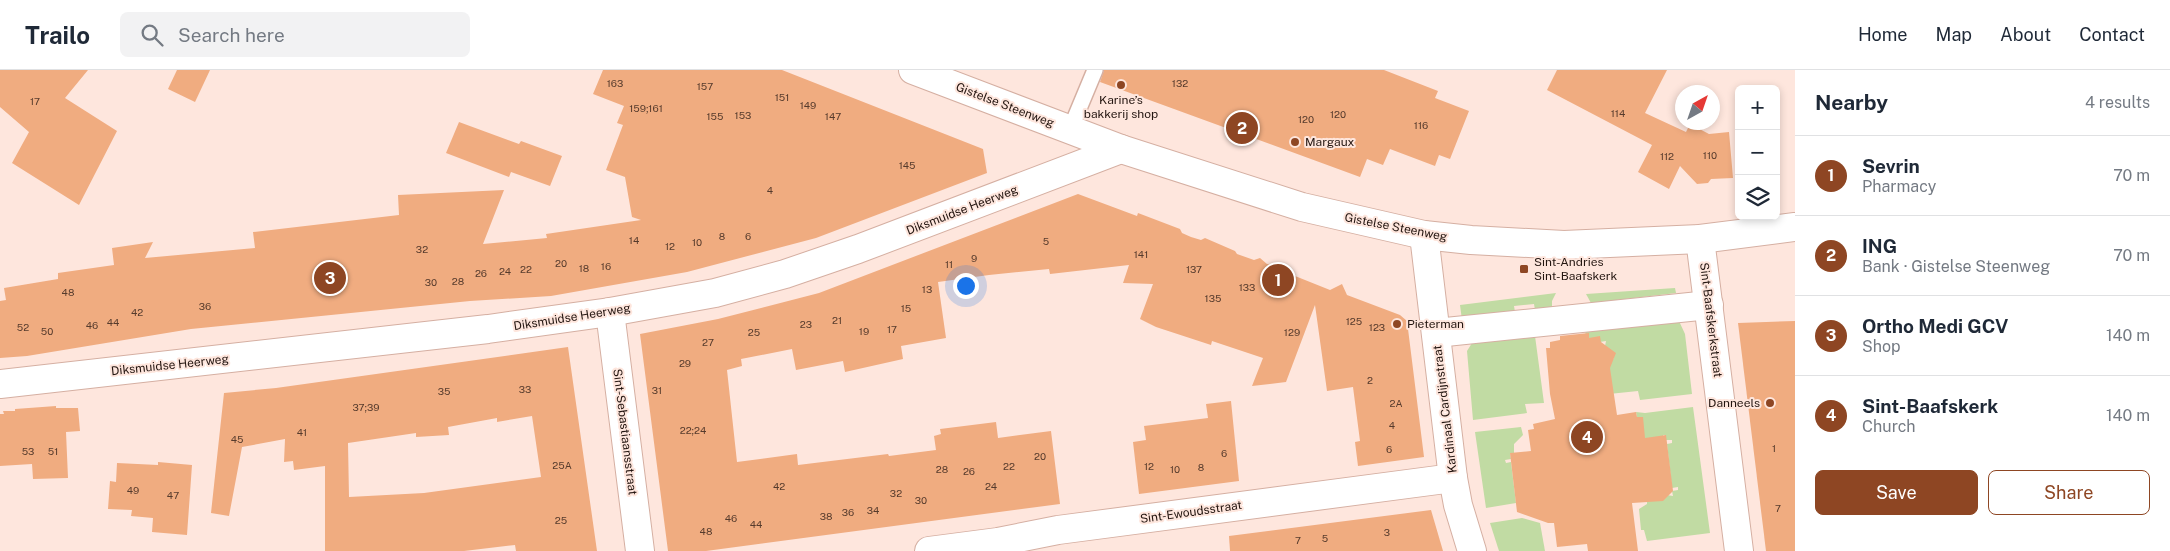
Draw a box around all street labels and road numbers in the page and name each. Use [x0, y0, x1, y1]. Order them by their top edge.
street label: Gistelse Steenweg [954, 80, 1056, 130]
street label: Diksmuidse Heerweg [904, 182, 1020, 238]
street label: Gistelse Steenweg [1343, 210, 1449, 244]
street label: Sint-Baafskerkstraat [1697, 262, 1725, 379]
street label: Diksmuidse Heerweg [512, 301, 632, 333]
street label: Kardinaal Cardijnstraat [1430, 344, 1460, 474]
street label: Diksmuidse Heerweg [110, 352, 230, 378]
street label: Sint-Sebastiaansstraat [610, 368, 640, 496]
street label: Sint-Ewoudsstraat [1139, 498, 1243, 526]

